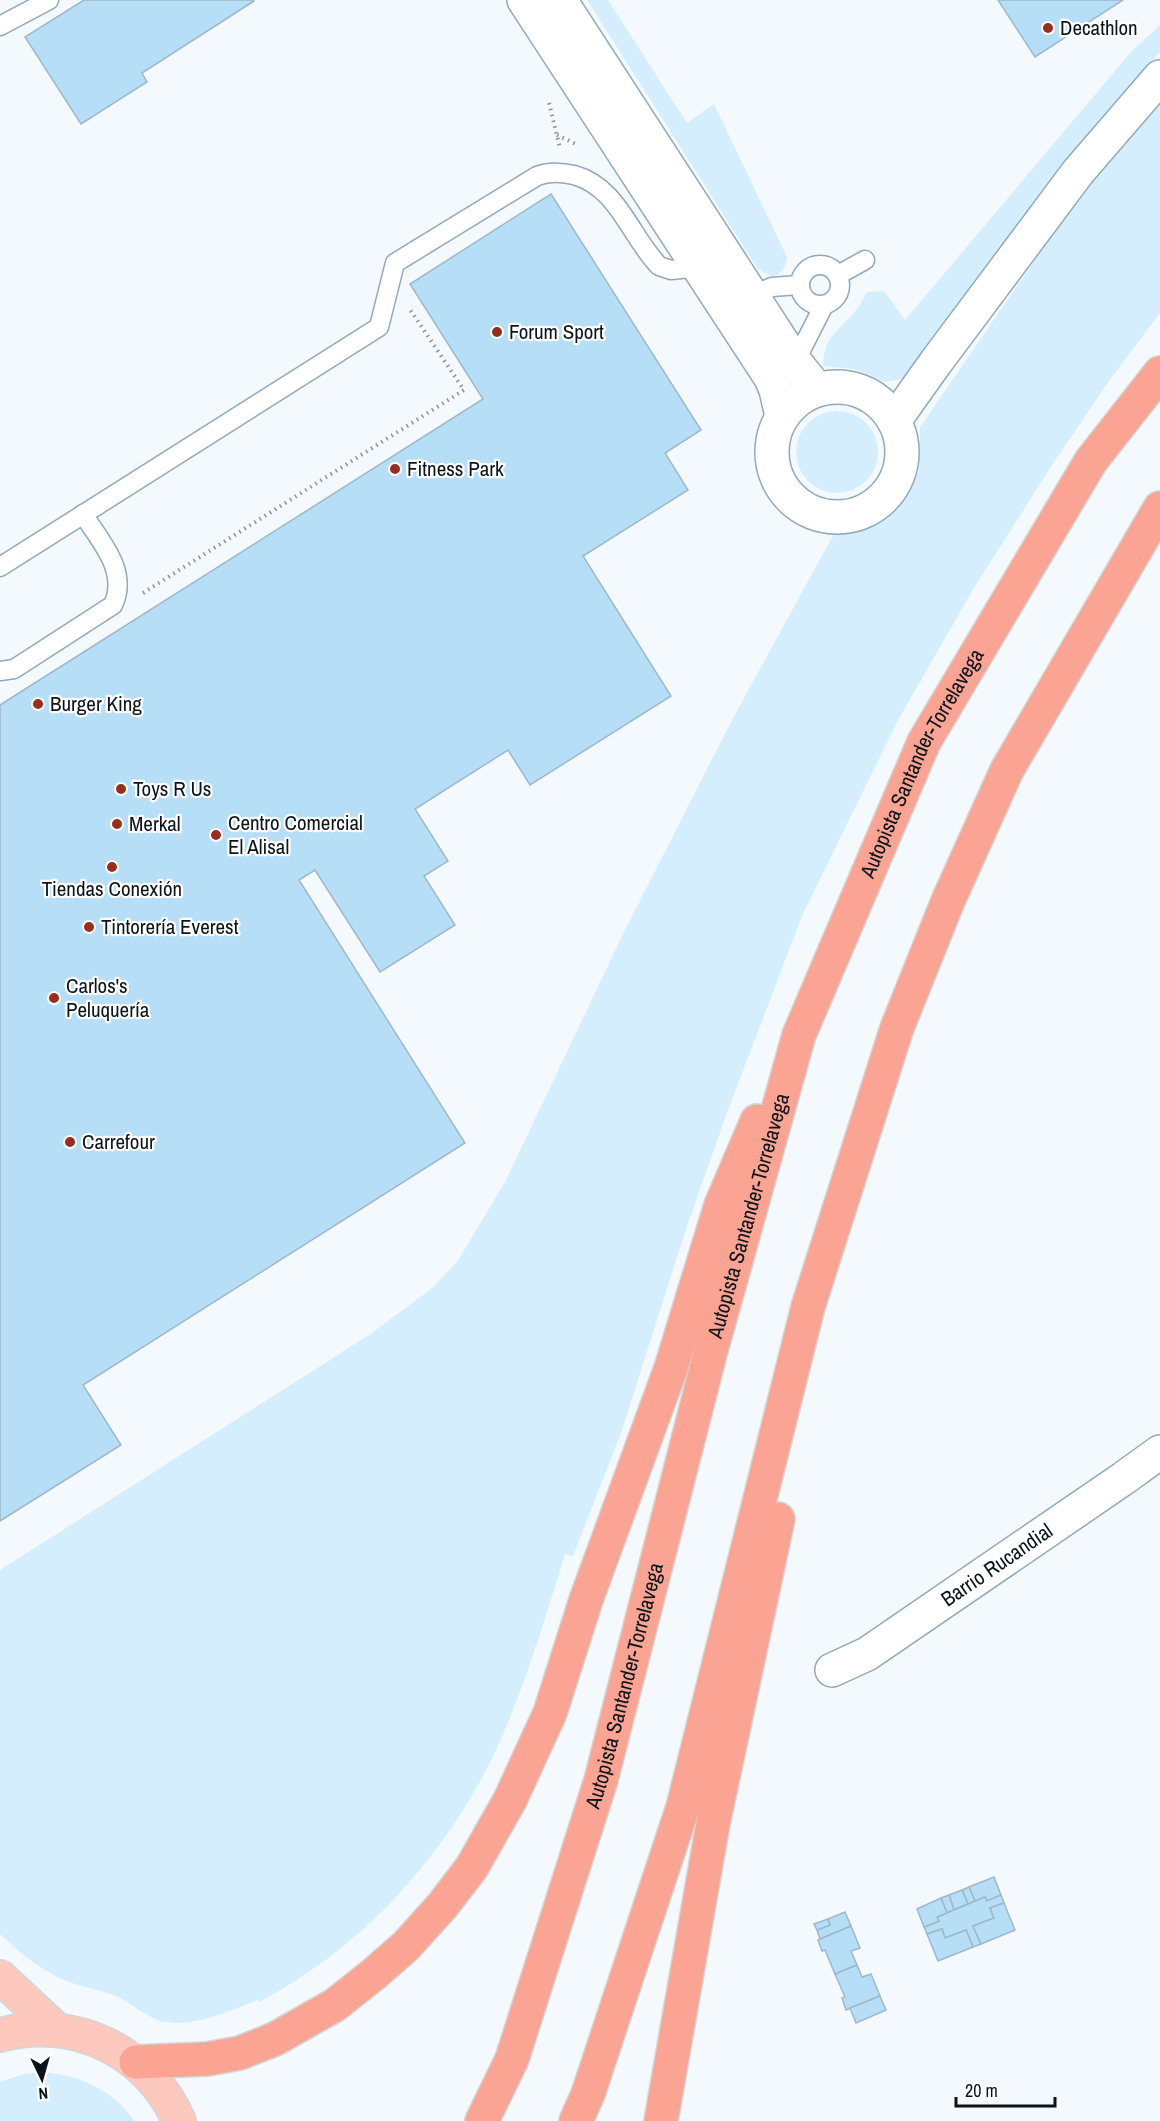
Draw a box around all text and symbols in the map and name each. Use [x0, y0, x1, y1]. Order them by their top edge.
place label: Decathlon [1060, 13, 1138, 42]
marker: Decathlon [1041, 21, 1055, 35]
place label: Forum Sport [509, 317, 604, 346]
marker: Forum Sport [490, 325, 504, 339]
place label: Fitness Park [407, 454, 504, 483]
marker: Fitness Park [388, 462, 402, 476]
street label: Autopista Santander-Torrelavega [852, 643, 991, 883]
place label: Burger King [50, 689, 142, 718]
marker: Burger King [31, 697, 45, 711]
place label: Toys R Us [133, 774, 211, 803]
marker: Toys R Us [114, 782, 128, 796]
place label: Centro Comercial El Alisal [228, 808, 363, 861]
place label: Merkal [129, 809, 181, 838]
marker: Merkal [110, 817, 124, 831]
marker: Centro Comercial El Alisal [209, 828, 223, 842]
marker: Tiendas Conexión [105, 860, 119, 874]
place label: Tiendas Conexión [42, 874, 182, 903]
place label: Tintorería Everest [101, 912, 239, 941]
marker: Tintorería Everest [82, 920, 96, 934]
place label: Carlos's Peluquería [66, 971, 150, 1024]
marker: Carlos's Peluquería [47, 991, 61, 1005]
street label: Autopista Santander-Torrelavega [700, 1090, 796, 1342]
place label: Carrefour [82, 1127, 155, 1156]
marker: Carrefour [63, 1135, 77, 1149]
street label: Barrio Rucandial [935, 1516, 1058, 1613]
street label: Autopista Santander-Torrelavega [578, 1559, 670, 1813]
north arrow [12, 2049, 72, 2109]
scale bar [956, 2070, 1055, 2108]
text: 20 m [965, 2078, 998, 2103]
text: N [38, 2083, 49, 2105]

